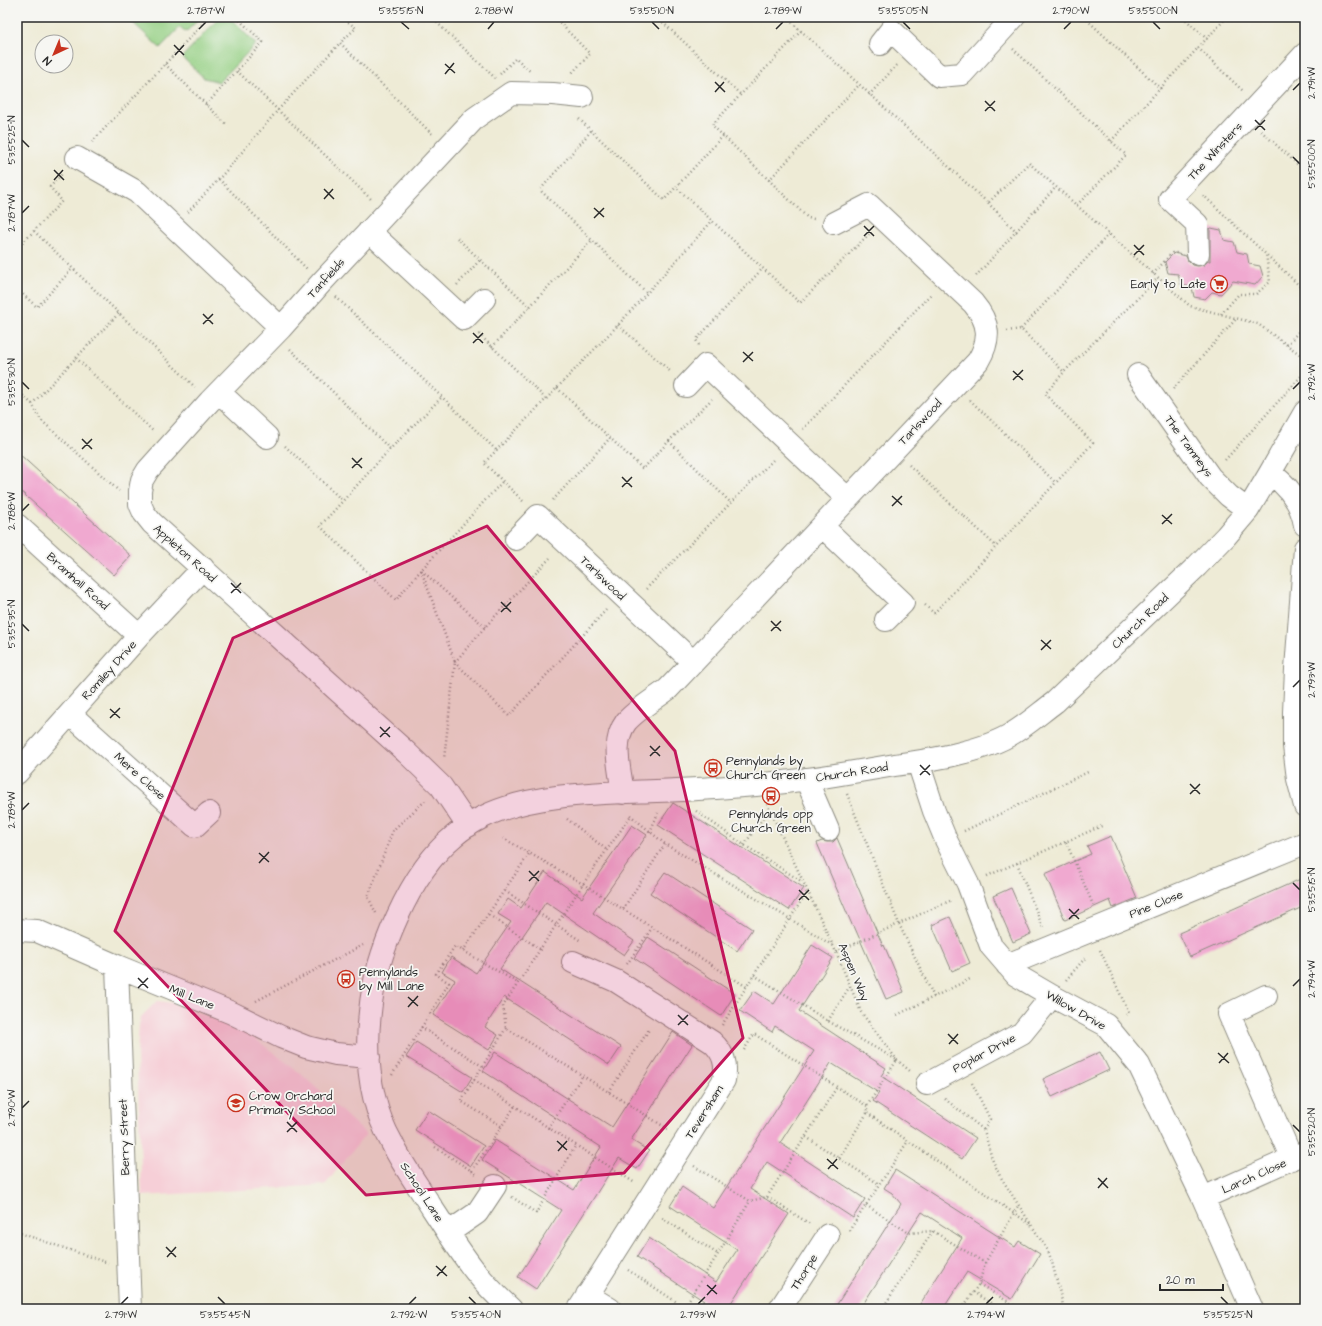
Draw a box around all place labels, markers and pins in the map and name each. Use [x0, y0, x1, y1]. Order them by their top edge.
supermarket icon: Early to Late [1209, 274, 1229, 294]
place label: Early to Late [1131, 276, 1206, 294]
place label: Pennylands by Church Green [726, 753, 805, 784]
bus stop icon: Pennylands by Church Green [703, 758, 723, 778]
bus stop icon: Pennylands opp Church Green [761, 786, 781, 806]
place label: Pennylands opp Church Green [729, 806, 813, 837]
place label: Pennylands by Mill Lane [359, 964, 425, 996]
bus stop icon: Pennylands by Mill Lane [336, 969, 356, 989]
place label: Crow Orchard Primary School [249, 1088, 335, 1120]
school or university icon: Crow Orchard Primary School [226, 1093, 246, 1113]

